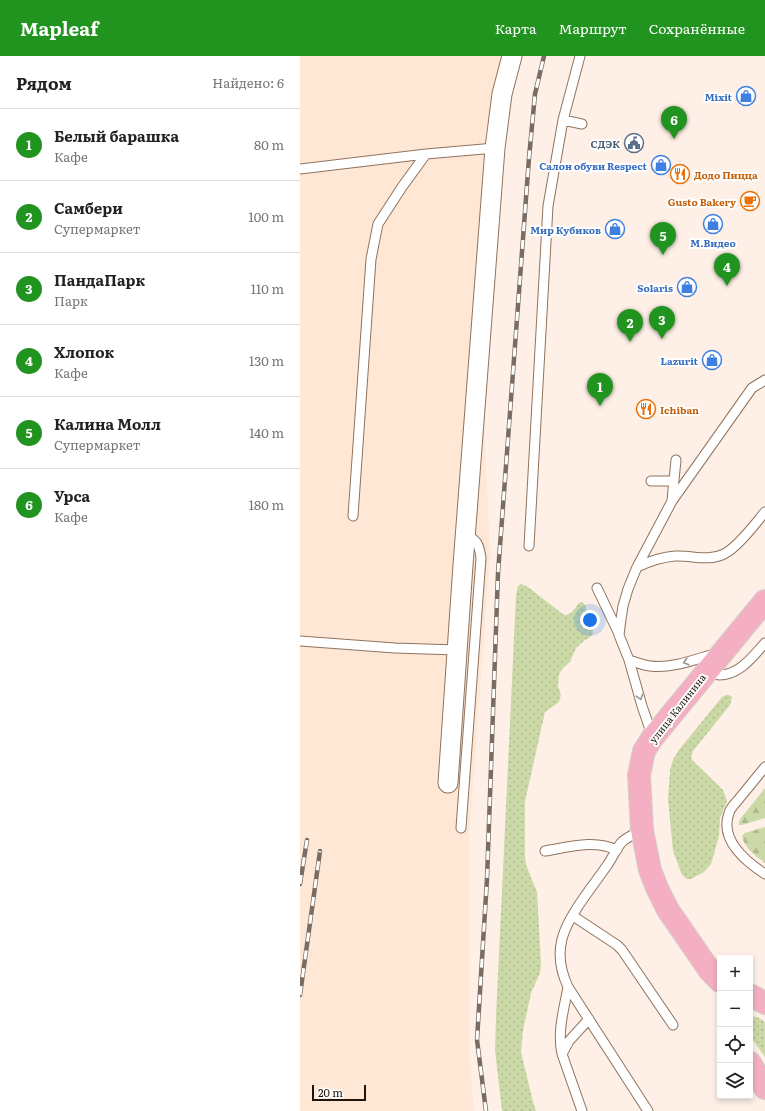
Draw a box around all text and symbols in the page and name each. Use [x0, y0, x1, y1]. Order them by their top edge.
text: Mapleaf [20, 14, 98, 42]
text: Карта [495, 18, 537, 38]
text: Маршрут [559, 18, 627, 38]
text: Сохранённые [649, 18, 745, 38]
text: Рядом [16, 70, 72, 95]
text: Найдено: 6 [212, 73, 284, 92]
shop icon: Mixit [735, 85, 757, 107]
place label: Mixit [705, 89, 733, 104]
pin: 6 [661, 106, 687, 139]
text: Белый барашка [54, 124, 179, 147]
public building icon: СДЭК [623, 132, 645, 154]
text: 1 [26, 135, 32, 154]
text: 80 m [254, 135, 284, 154]
place label: СДЭК [591, 136, 620, 151]
text: Кафе [54, 147, 88, 166]
shop icon: Салон обуви Respect [650, 154, 672, 176]
place label: Салон обуви Respect [539, 158, 648, 173]
restaurant icon: Додо Пицца [669, 163, 691, 185]
place label: Додо Пицца [694, 167, 758, 182]
cafe icon: Gusto Bakery [739, 190, 761, 212]
place label: Gusto Bakery [668, 194, 737, 209]
text: Самбери [54, 196, 123, 219]
text: 2 [26, 207, 32, 226]
text: 100 m [248, 207, 284, 226]
shop icon: М.Видео [702, 213, 724, 235]
shop icon: Мир Кубиков [604, 218, 626, 240]
text: Супермаркет [54, 219, 140, 238]
place label: Мир Кубиков [530, 222, 601, 237]
pin: 5 [650, 222, 676, 255]
place label: М.Видео [690, 235, 736, 250]
pin: 4 [714, 253, 740, 286]
text: ПандаПарк [54, 268, 145, 291]
shop icon: Solaris [676, 276, 698, 298]
text: 3 [25, 279, 33, 298]
text: 110 m [251, 279, 284, 298]
place label: Solaris [637, 280, 673, 295]
text: Парк [54, 291, 88, 310]
pin: 3 [649, 306, 675, 339]
pin: 2 [617, 309, 643, 342]
text: Хлопок [54, 340, 114, 363]
shop icon: Lazurit [701, 349, 723, 371]
text: 4 [25, 351, 33, 370]
text: 130 m [249, 351, 284, 370]
place label: Lazurit [660, 353, 699, 368]
text: Кафе [54, 363, 88, 382]
pin: 1 [587, 373, 613, 406]
restaurant icon: Ichiban [635, 398, 657, 420]
place label: Ichiban [660, 402, 699, 417]
text: Калина Молл [54, 412, 161, 435]
text: 5 [25, 423, 33, 442]
text: 140 m [249, 423, 284, 442]
text: Супермаркет [54, 435, 140, 454]
text: Урса [54, 484, 90, 507]
text: 6 [25, 495, 33, 514]
text: 180 m [249, 495, 284, 514]
text: Кафе [54, 507, 88, 526]
your location [580, 610, 600, 630]
one-way arrow [683, 657, 689, 665]
street label: улица Калинина [645, 670, 709, 746]
one-way arrow [635, 694, 644, 701]
map controls [717, 955, 753, 1099]
button: + [717, 955, 753, 991]
button: − [717, 991, 753, 1027]
button: locate [717, 1027, 753, 1063]
button: layers [717, 1063, 753, 1099]
scale bar [312, 1083, 366, 1102]
text: 20 m [318, 1084, 343, 1100]

